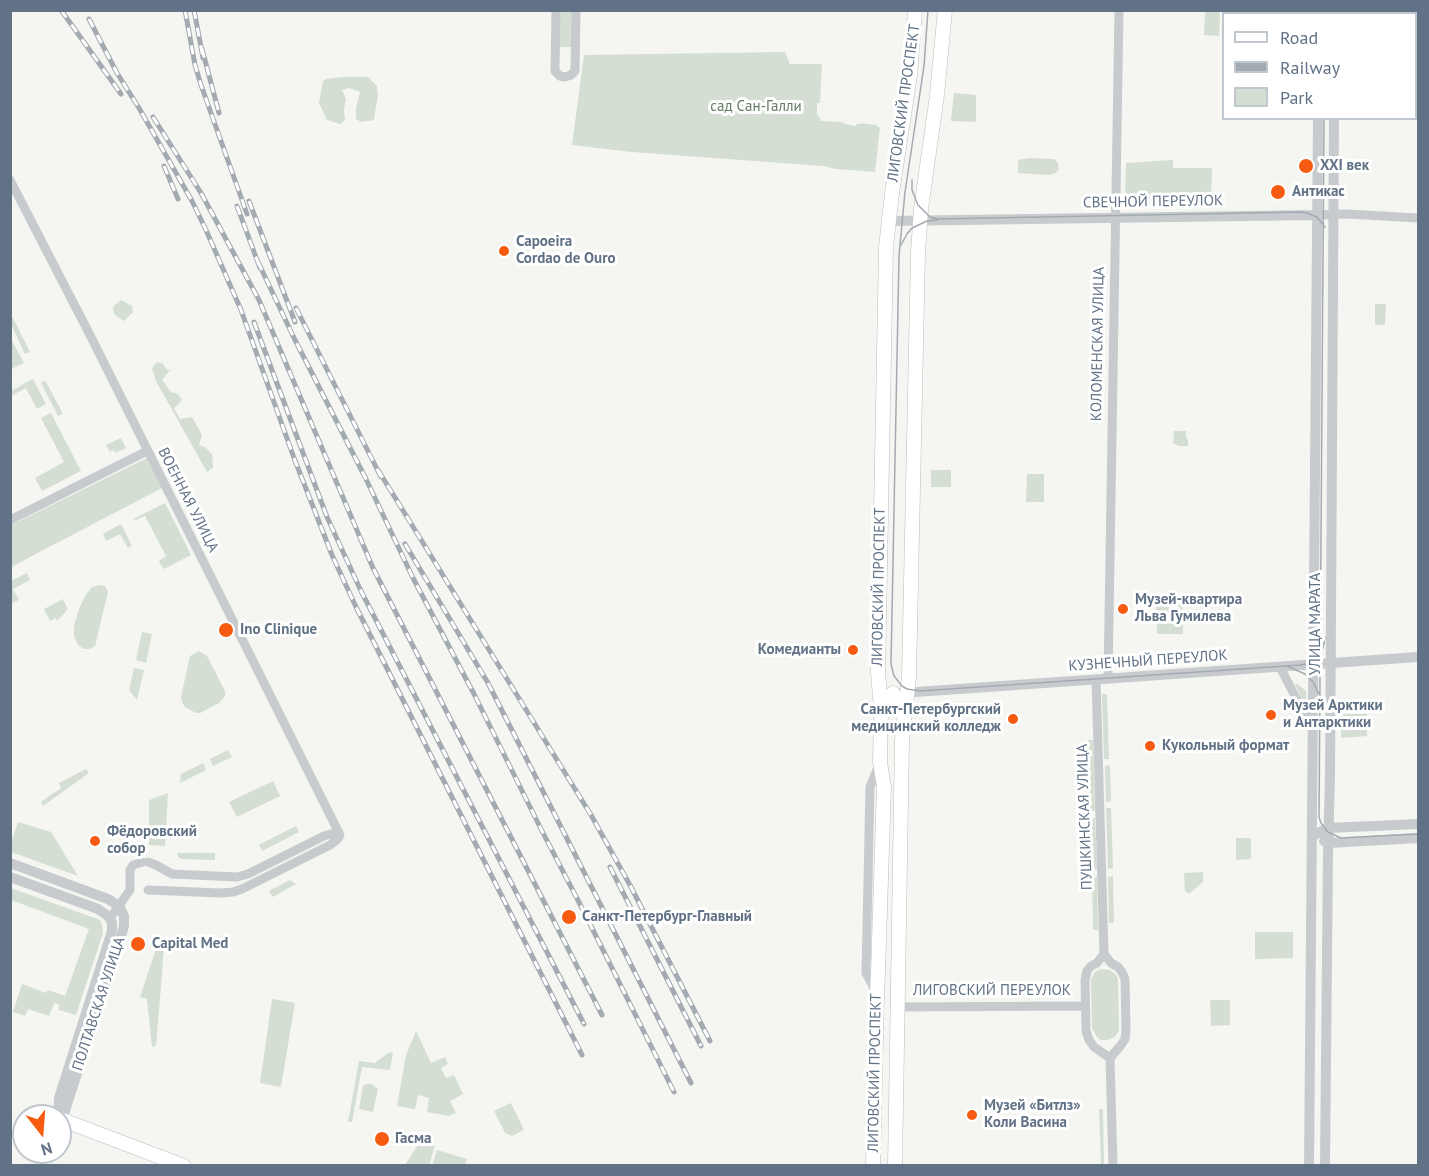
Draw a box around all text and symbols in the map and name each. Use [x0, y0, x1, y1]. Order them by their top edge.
legend [1222, 12, 1417, 120]
street label: ЛИГОВСКИЙ ПРОСПЕКТ [884, 23, 924, 183]
text: Road [1280, 26, 1318, 49]
text: Railway [1280, 56, 1340, 79]
text: Park [1280, 86, 1313, 109]
park label: сад Сан-Галли [710, 98, 802, 116]
marker: XXI век [1297, 157, 1315, 175]
place label: XXI век [1320, 157, 1369, 175]
marker: Антикас [1269, 183, 1287, 201]
place label: Антикас [1292, 183, 1345, 201]
street label: СВЕЧНОЙ ПЕРЕУЛОК [1083, 192, 1223, 212]
place label: Capoeira Cordao de Ouro [516, 233, 615, 268]
marker: Capoeira Cordao de Ouro [497, 244, 511, 258]
street label: КОЛОМЕНСКАЯ УЛИЦА [1088, 267, 1108, 421]
street label: ВОЕННАЯ УЛИЦА [154, 445, 222, 555]
street label: ЛИГОВСКИЙ ПРОСПЕКТ [869, 507, 889, 667]
street label: УЛИЦА МАРАТА [1307, 573, 1325, 675]
place label: Музей-квартира Льва Гумилева [1135, 591, 1242, 626]
marker: Музей-квартира Льва Гумилева [1116, 602, 1130, 616]
marker: Ino Clinique [217, 621, 235, 639]
place label: Ino Clinique [240, 621, 317, 639]
place label: Комедианты [758, 641, 841, 659]
marker: Комедианты [846, 643, 860, 657]
street label: КУЗНЕЧНЫЙ ПЕРЕУЛОК [1068, 646, 1228, 676]
place label: Музей Арктики и Антарктики [1283, 697, 1383, 732]
place label: Санкт-Петербургский медицинский колледж [851, 701, 1001, 736]
marker: Музей Арктики и Антарктики [1264, 708, 1278, 722]
marker: Санкт-Петербургский медицинский колледж [1006, 712, 1020, 726]
place label: Кукольный формат [1162, 737, 1289, 755]
marker: Кукольный формат [1143, 739, 1157, 753]
street label: ПУШКИНСКАЯ УЛИЦА [1073, 744, 1097, 890]
place label: Фёдоровский собор [107, 823, 197, 858]
marker: Фёдоровский собор [88, 834, 102, 848]
marker: Санкт-Петербург-Главный [560, 908, 578, 926]
place label: Санкт-Петербург-Главный [582, 908, 752, 926]
street label: ПОЛТАВСКАЯ УЛИЦА [69, 935, 129, 1073]
marker: Capital Med [129, 935, 147, 953]
place label: Capital Med [152, 935, 228, 953]
street label: ЛИГОВСКИЙ ПЕРЕУЛОК [913, 982, 1071, 1000]
street label: ЛИГОВСКИЙ ПРОСПЕКТ [865, 993, 885, 1153]
place label: Музей «Битлз» Коли Васина [984, 1097, 1081, 1132]
north arrow [12, 1104, 72, 1164]
marker: Музей «Битлз» Коли Васина [965, 1108, 979, 1122]
marker: Гасма [373, 1130, 391, 1148]
place label: Гасма [395, 1130, 431, 1148]
text: N [39, 1138, 55, 1160]

